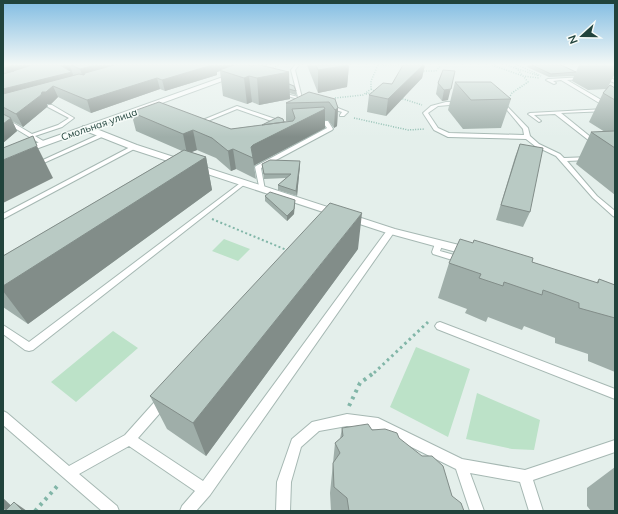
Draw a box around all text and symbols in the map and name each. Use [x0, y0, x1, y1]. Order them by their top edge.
north arrow [562, 16, 602, 56]
text: N [565, 33, 581, 46]
street label: Смольная улица [59, 105, 139, 144]

